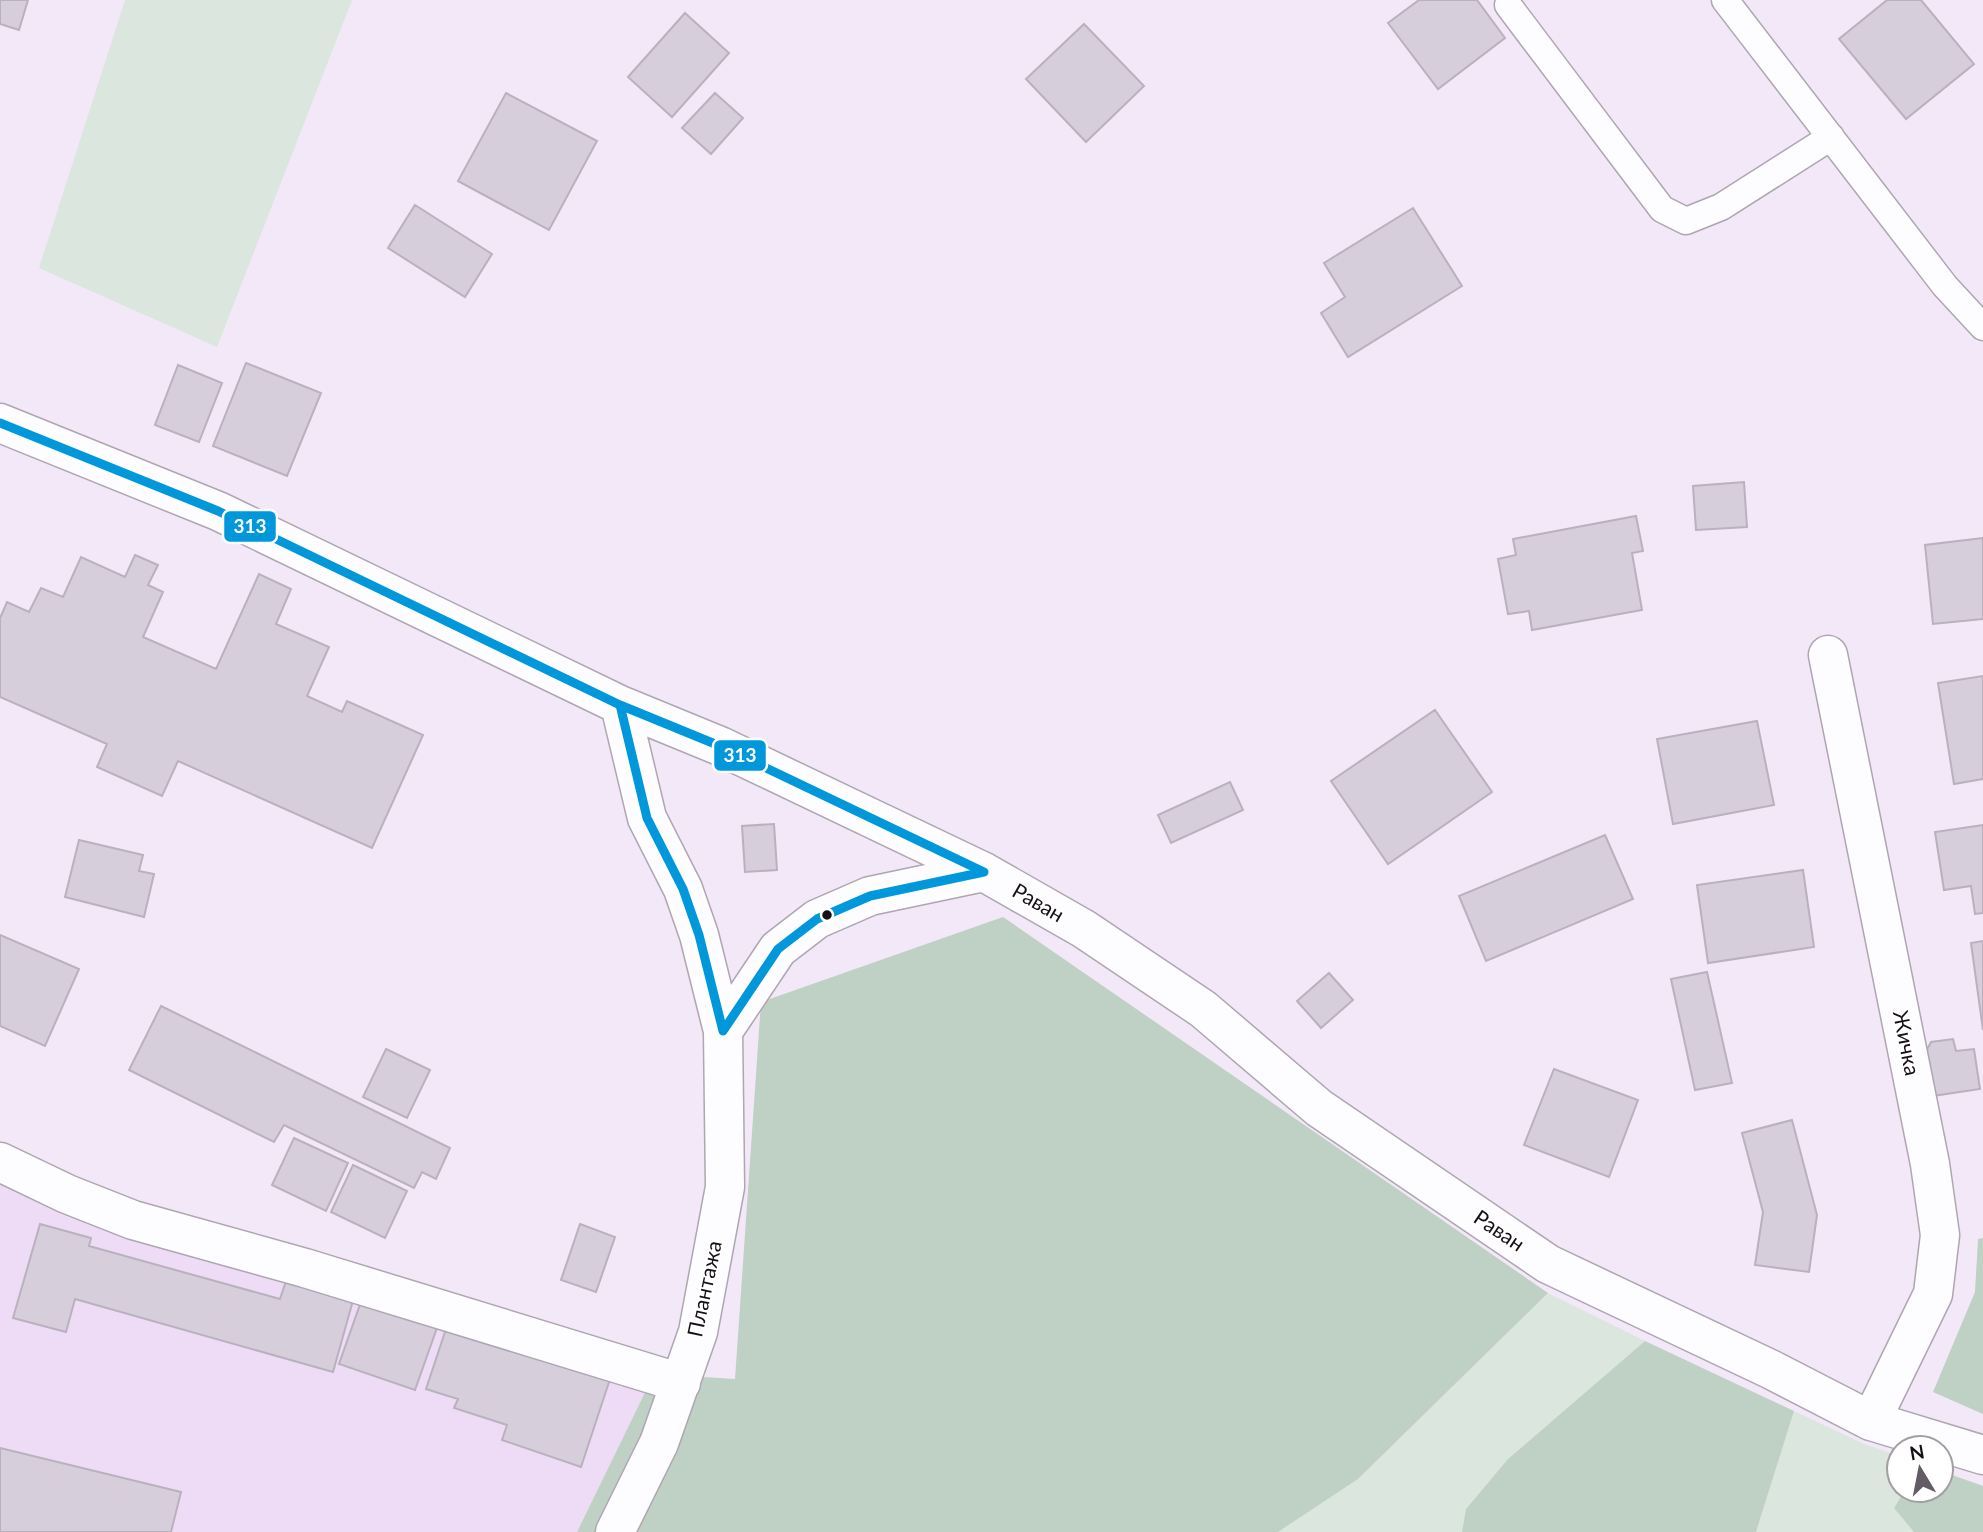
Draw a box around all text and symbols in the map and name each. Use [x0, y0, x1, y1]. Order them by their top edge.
line badge: 313 [223, 510, 277, 543]
text: 313 [233, 514, 267, 537]
line badge: 313 [713, 739, 767, 772]
text: 313 [723, 743, 757, 766]
street label: Раван [1009, 877, 1069, 926]
unlabelled marker [820, 908, 834, 922]
street label: Жичка [1889, 1008, 1926, 1077]
street label: Раван [1470, 1204, 1530, 1256]
street label: Плантажа [681, 1238, 726, 1339]
north arrow [1885, 1434, 1955, 1504]
text: N [1908, 1439, 1926, 1464]

